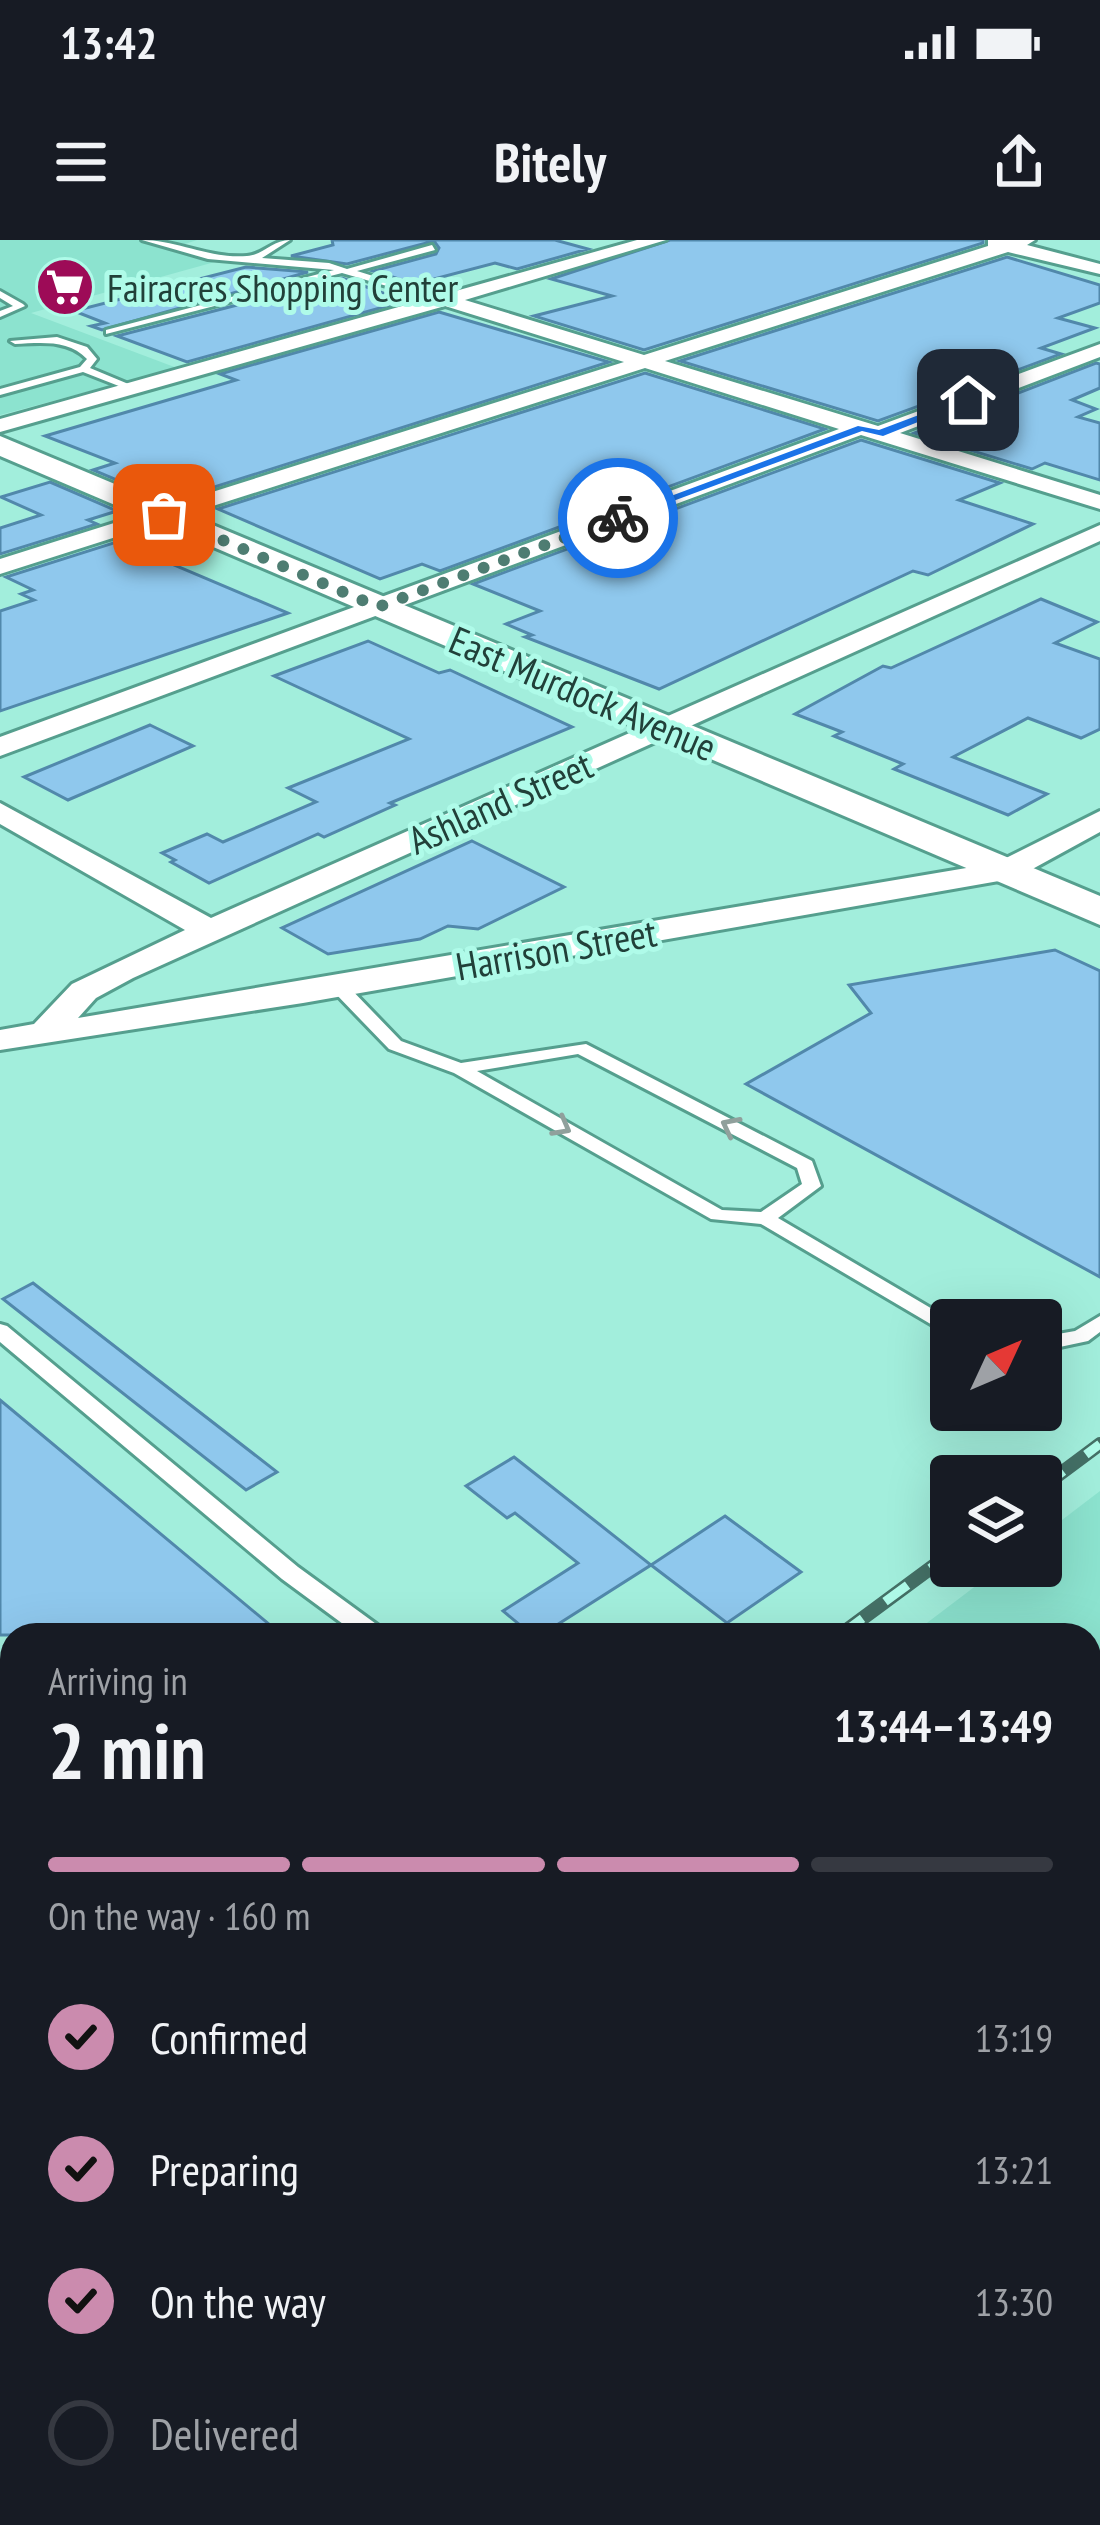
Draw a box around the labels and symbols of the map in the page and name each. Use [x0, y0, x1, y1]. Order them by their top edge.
supermarket icon: Fairacres Shopping Center [34, 256, 96, 318]
place label: Fairacres Shopping Center [107, 262, 458, 313]
pin [917, 349, 1019, 451]
courier [558, 458, 678, 578]
pin [113, 464, 215, 566]
street label: East Murdock Avenue [442, 614, 724, 772]
street label: Ashland Street [400, 739, 600, 865]
street label: Harrison Street [452, 906, 660, 992]
one-way arrow [549, 1112, 571, 1135]
one-way arrow [720, 1117, 742, 1140]
north arrow [930, 1299, 1062, 1431]

